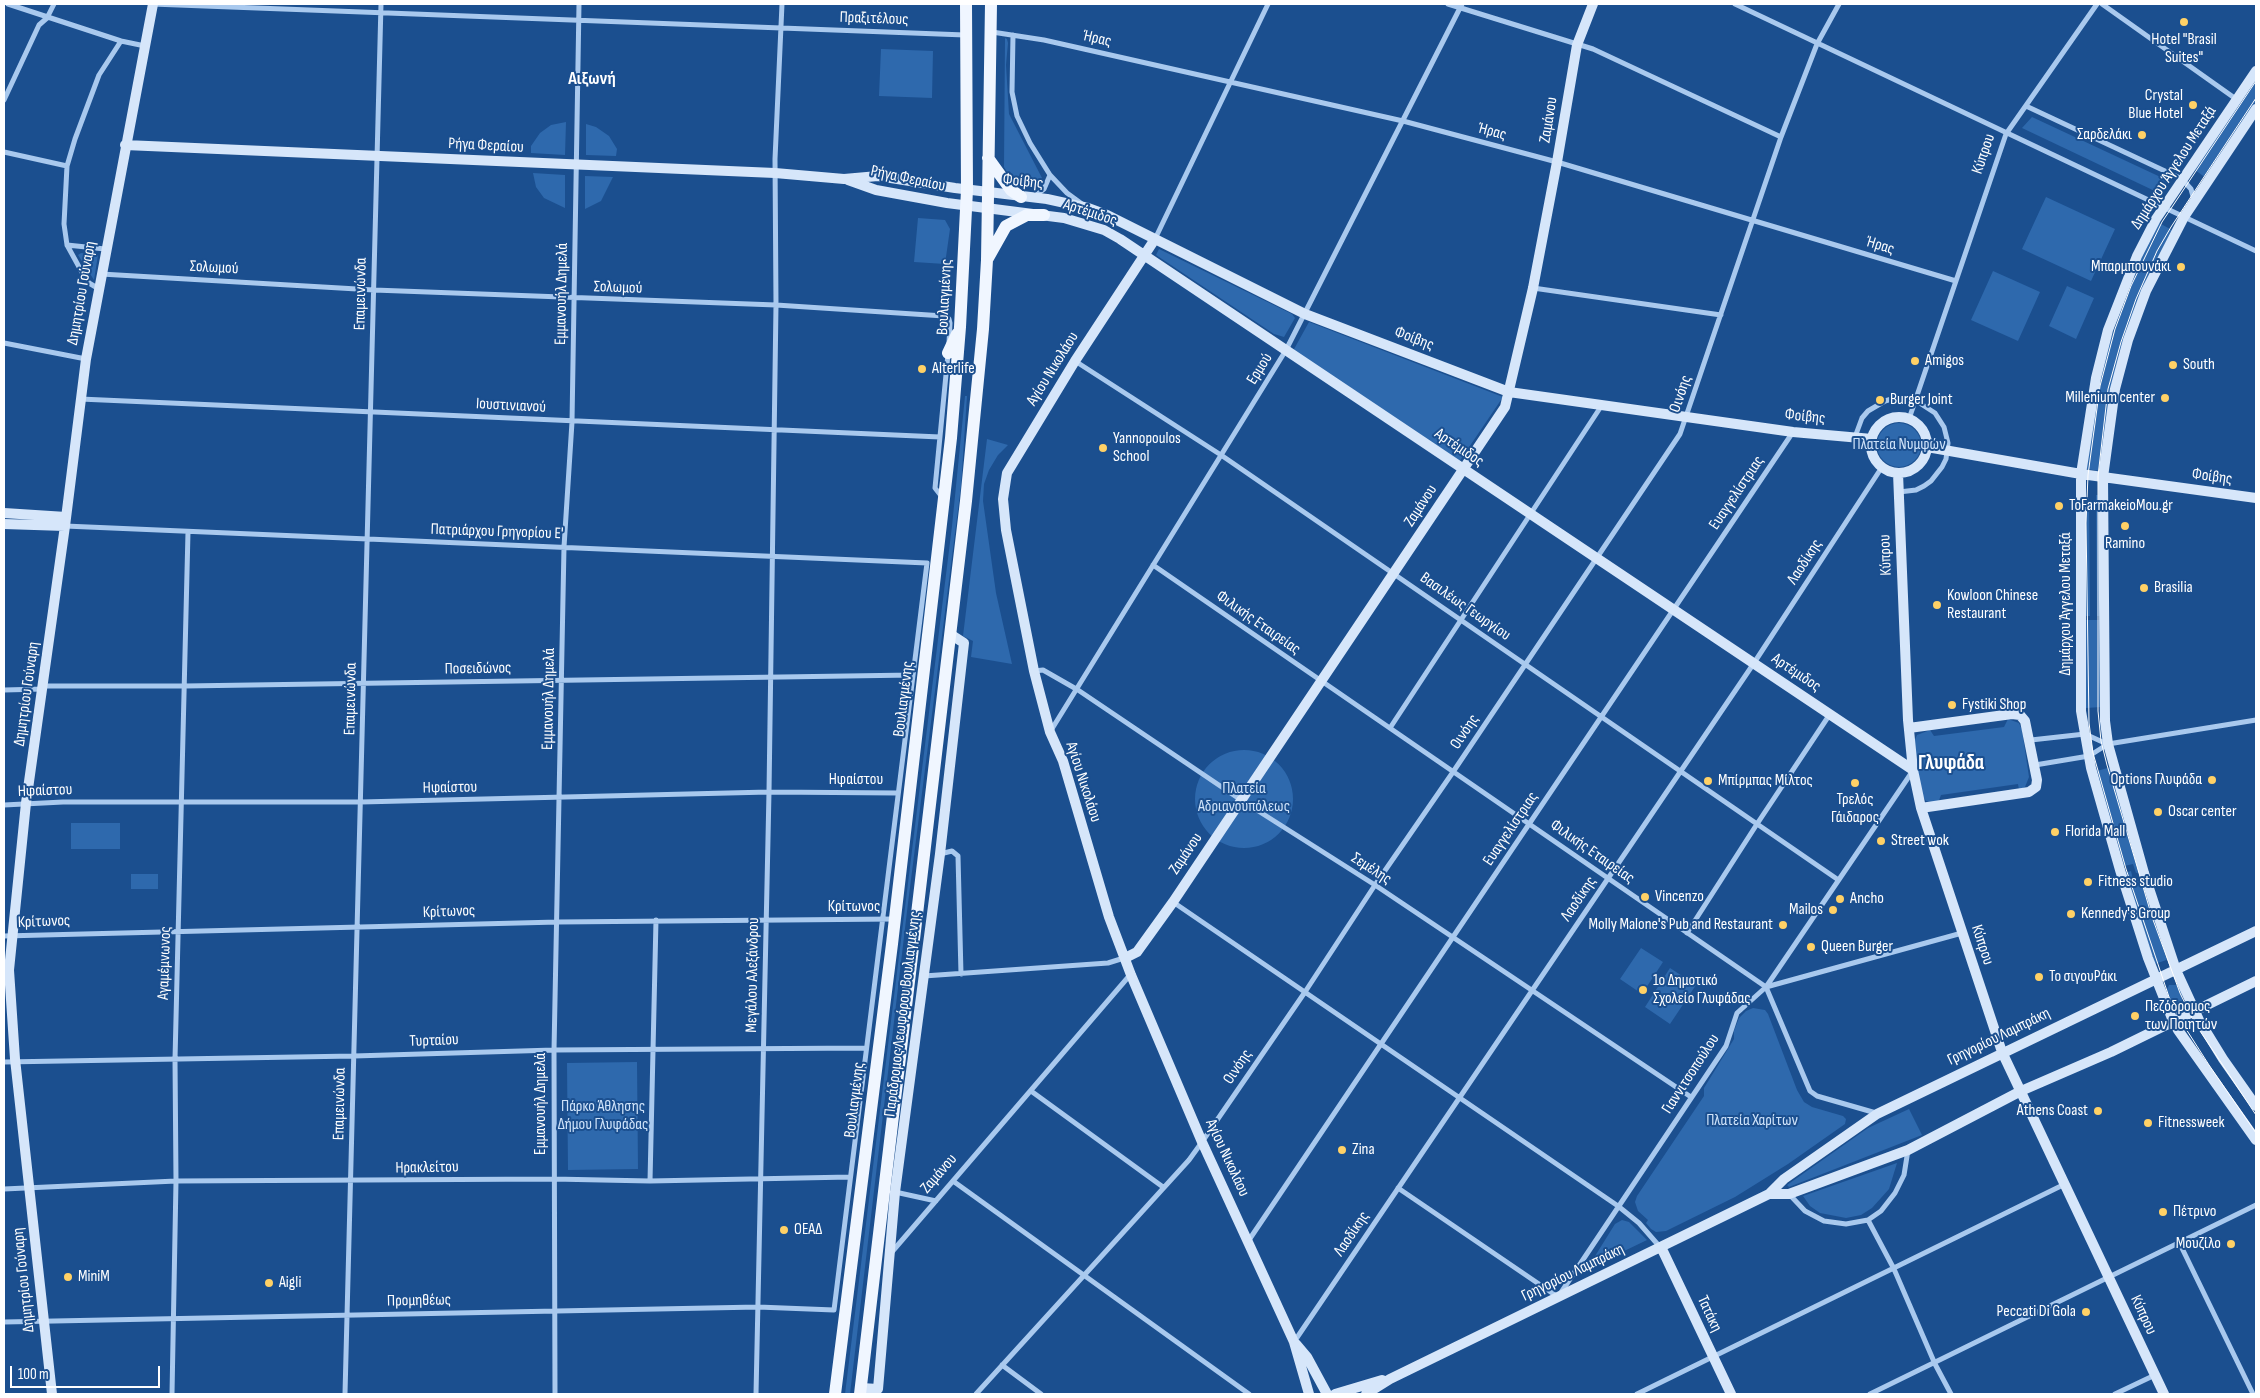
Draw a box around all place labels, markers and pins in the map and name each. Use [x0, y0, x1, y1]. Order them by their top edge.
marker: Hotel "Brasil Suites" [2178, 16, 2190, 28]
place label: Hotel "Brasil Suites" [2151, 30, 2217, 68]
place label: Crystal Blue Hotel [2128, 86, 2183, 124]
marker: Crystal Blue Hotel [2187, 99, 2199, 111]
place label: Σαρδελάκι [2077, 125, 2132, 145]
marker: Σαρδελάκι [2136, 129, 2148, 141]
place label: Μπαρμπουνάκι [2091, 257, 2171, 277]
marker: Μπαρμπουνάκι [2175, 261, 2187, 273]
place label: Amigos [1925, 351, 1964, 371]
marker: Amigos [1909, 355, 1921, 367]
place label: South [2183, 355, 2215, 375]
place label: Alterlife [932, 359, 975, 379]
marker: South [2167, 359, 2179, 371]
marker: Alterlife [916, 363, 928, 375]
place label: Millenium center [2065, 388, 2155, 408]
place label: Burger Joint [1890, 390, 1953, 410]
marker: Millenium center [2159, 392, 2171, 404]
marker: Burger Joint [1874, 394, 1886, 406]
place label: Yannopoulos School [1113, 429, 1181, 467]
marker: Yannopoulos School [1097, 442, 1109, 454]
place label: ToFarmakeioMou.gr [2069, 496, 2173, 516]
marker: ToFarmakeioMou.gr [2053, 500, 2065, 512]
marker: Ramino [2119, 520, 2131, 532]
place label: Ramino [2105, 534, 2145, 554]
place label: Brasilia [2154, 578, 2193, 598]
marker: Brasilia [2138, 582, 2150, 594]
place label: Kowloon Chinese Restaurant [1947, 586, 2038, 624]
marker: Kowloon Chinese Restaurant [1931, 599, 1943, 611]
place label: Fystiki Shop [1962, 695, 2026, 715]
marker: Fystiki Shop [1946, 699, 1958, 711]
place label: Options Γλυφάδα [2110, 770, 2202, 790]
place label: Μπίρμπας Μίλτος [1718, 771, 1813, 791]
marker: Options Γλυφάδα [2206, 774, 2218, 786]
marker: Μπίρμπας Μίλτος [1702, 775, 1714, 787]
marker: Τρελός Γάιδαρος [1849, 777, 1861, 789]
place label: Τρελός Γάιδαρος [1831, 790, 1879, 828]
place label: Oscar center [2168, 802, 2237, 822]
marker: Oscar center [2152, 806, 2164, 818]
place label: Florida Mall [2065, 822, 2125, 842]
marker: Florida Mall [2049, 826, 2061, 838]
place label: Street wok [1891, 831, 1949, 851]
marker: Street wok [1875, 835, 1887, 847]
place label: Fitness studio [2098, 872, 2173, 892]
marker: Fitness studio [2082, 876, 2094, 888]
place label: Vincenzo [1655, 887, 1704, 907]
place label: Ancho [1850, 889, 1884, 909]
marker: Vincenzo [1639, 891, 1651, 903]
marker: Ancho [1834, 893, 1846, 905]
place label: Mailos [1789, 900, 1823, 920]
marker: Mailos [1827, 904, 1839, 916]
place label: Kennedy's Group [2081, 904, 2170, 924]
marker: Kennedy's Group [2065, 908, 2077, 920]
place label: Molly Malone's Pub and Restaurant [1589, 915, 1773, 935]
marker: Molly Malone's Pub and Restaurant [1777, 919, 1789, 931]
place label: Queen Burger [1821, 937, 1893, 957]
marker: Queen Burger [1805, 941, 1817, 953]
place label: Το σιγουΡάκι [2049, 967, 2117, 987]
place label: 1ο Δημοτικό Σχολείο Γλυφάδας [1653, 971, 1751, 1009]
marker: Το σιγουΡάκι [2033, 971, 2045, 983]
marker: 1ο Δημοτικό Σχολείο Γλυφάδας [1637, 984, 1649, 996]
place label: Πεζόδρομος των Ποιητών [2145, 997, 2217, 1035]
marker: Πεζόδρομος των Ποιητών [2129, 1010, 2141, 1022]
place label: Athens Coast [2017, 1101, 2088, 1121]
marker: Athens Coast [2092, 1105, 2104, 1117]
place label: Fitnessweek [2158, 1113, 2225, 1133]
marker: Fitnessweek [2142, 1117, 2154, 1129]
place label: Zina [1352, 1140, 1375, 1160]
marker: Zina [1336, 1144, 1348, 1156]
place label: Πέτρινο [2173, 1202, 2216, 1222]
marker: Πέτρινο [2157, 1206, 2169, 1218]
place label: ΟΕΑΔ [794, 1220, 822, 1240]
marker: ΟΕΑΔ [778, 1224, 790, 1236]
place label: Μουζίλο [2176, 1234, 2221, 1254]
marker: Μουζίλο [2225, 1238, 2237, 1250]
place label: MiniM [78, 1267, 110, 1287]
marker: MiniM [62, 1271, 74, 1283]
place label: Aigli [279, 1273, 301, 1293]
marker: Aigli [263, 1277, 275, 1289]
place label: Peccati Di Gola [1997, 1302, 2076, 1322]
marker: Peccati Di Gola [2080, 1306, 2092, 1318]

